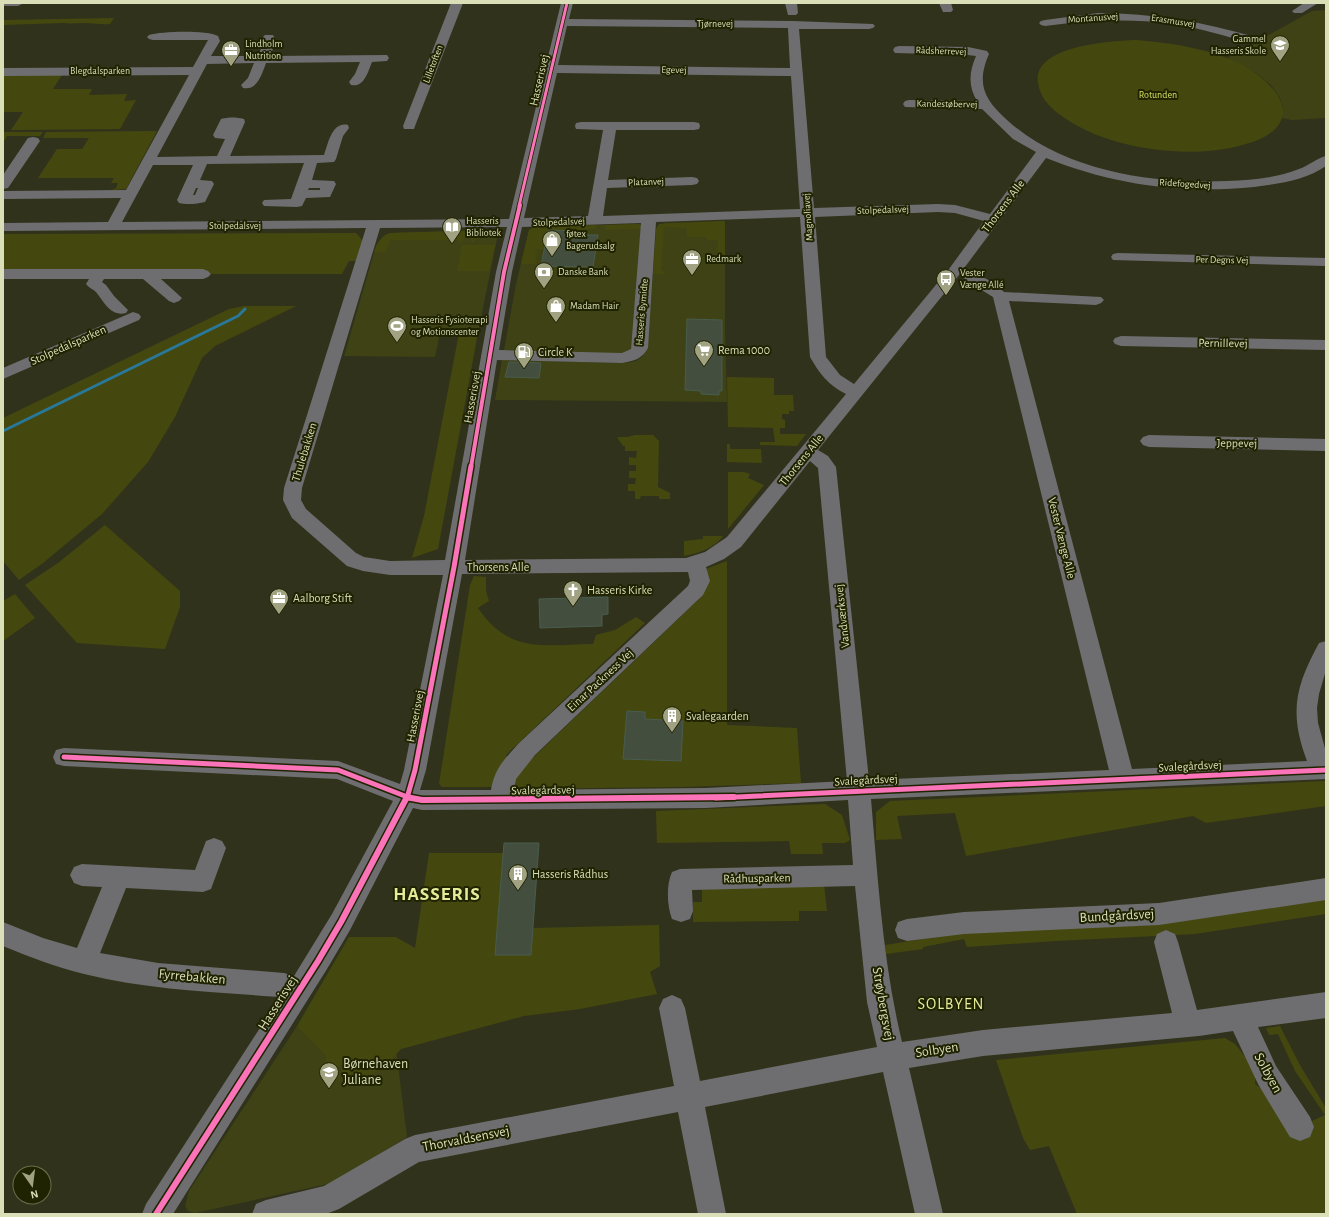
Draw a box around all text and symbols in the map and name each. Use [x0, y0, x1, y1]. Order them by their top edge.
street label: Montanusvej [1067, 11, 1119, 25]
street label: Erasmusvej [1150, 13, 1196, 29]
street label: Tjørnevej [697, 19, 733, 29]
place label: Gammel Hasseris Skole [1211, 34, 1266, 56]
school or university icon: Gammel Hasseris Skole [1269, 34, 1291, 62]
office icon: Lindholm Nutrition [220, 39, 242, 67]
place label: Lindholm Nutrition [245, 39, 283, 61]
street label: Lilletoften [421, 44, 445, 84]
street label: Rådsherrevej [915, 45, 967, 57]
street label: Hasserisvej [527, 53, 552, 107]
street label: Egevej [661, 65, 687, 75]
street label: Blegdalsparken [70, 66, 130, 76]
park label: Rotunden [1139, 90, 1177, 100]
street label: Kandestøbervej [916, 98, 978, 110]
street label: Platanvej [628, 176, 664, 188]
street label: Thorsens Alle [979, 177, 1027, 235]
street label: Ridefogedvej [1159, 177, 1211, 191]
street label: Magnoliavej [801, 193, 815, 241]
street label: Stolpedalsvej [857, 204, 909, 216]
library icon: Hasseris Bibliotek [441, 216, 463, 244]
place label: Hasseris Bibliotek [466, 216, 501, 238]
street label: Stolpedalsvej [533, 216, 585, 228]
street label: Stolpedalsvej [209, 221, 261, 231]
shop icon: føtex Bagerudsalg [541, 229, 563, 257]
place label: føtex Bagerudsalg [566, 229, 615, 251]
office icon: Redmark [681, 248, 703, 276]
place label: Redmark [706, 254, 742, 264]
street label: Per Degns Vej [1195, 255, 1249, 265]
bank icon: Danske Bank [533, 261, 555, 289]
place label: Danske Bank [558, 267, 609, 277]
bus stop icon: Vester Vænge Allé [935, 268, 957, 296]
place label: Vester Vænge Allé [960, 268, 1004, 290]
street label: Hasseris Bymidte [634, 278, 650, 346]
shop icon: Madam Hair [545, 295, 567, 323]
place label: Madam Hair [570, 301, 619, 311]
sports icon: Hasseris Fysioterapi og Motionscenter [386, 315, 408, 343]
place label: Hasseris Fysioterapi og Motionscenter [411, 315, 488, 337]
street label: Stolpedalsparken [28, 323, 108, 367]
street label: Pernillevej [1198, 337, 1248, 350]
supermarket icon: Rema 1000 [693, 339, 715, 367]
fuel station icon: Circle K [513, 341, 535, 369]
place label: Rema 1000 [718, 344, 770, 356]
place label: Circle K [538, 346, 573, 358]
street label: Hasserisvej [462, 370, 483, 424]
street label: Thulebakken [289, 421, 319, 483]
street label: Thorsens Alle [777, 432, 825, 488]
street label: Jeppevej [1217, 437, 1257, 450]
street label: Vester Vænge Alle [1046, 496, 1078, 580]
street label: Thorsens Alle [467, 561, 529, 573]
church icon: Hasseris Kirke [562, 579, 584, 607]
street label: Vandværksvej [833, 583, 852, 649]
place label: Hasseris Kirke [587, 584, 652, 596]
office icon: Aalborg Stift [268, 587, 290, 615]
place label: Aalborg Stift [293, 592, 352, 604]
street label: Einar Packness Vej [565, 647, 636, 714]
street label: Hasserisvej [404, 689, 427, 743]
building icon: Svalegaarden [661, 705, 683, 733]
place label: Svalegaarden [686, 710, 749, 722]
street label: Svalegårdsvej [1158, 758, 1222, 775]
street label: Svalegårdsvej [834, 772, 898, 789]
street label: Svalegårdsvej [511, 783, 575, 798]
building icon: Hasseris Rådhus [507, 863, 529, 891]
place label: Hasseris Rådhus [532, 868, 608, 880]
street label: Rådhusparken [723, 871, 791, 885]
district label: HASSERIS [393, 885, 481, 904]
street label: Bundgårdsvej [1079, 907, 1155, 925]
street label: Strøybergsvej [870, 966, 896, 1042]
street label: Fyrrebakken [158, 967, 226, 987]
street label: Hasserisvej [256, 973, 300, 1033]
district label: SOLBYEN [917, 996, 985, 1012]
street label: Solbyen [915, 1040, 959, 1060]
street label: Solbyen [1251, 1051, 1285, 1095]
place label: Børnehaven Juliane [343, 1057, 408, 1087]
school or university icon: Børnehaven Juliane [318, 1061, 340, 1089]
street label: Thorvaldsensvej [421, 1124, 511, 1154]
north arrow [12, 1165, 52, 1205]
text: N [29, 1188, 39, 1200]

